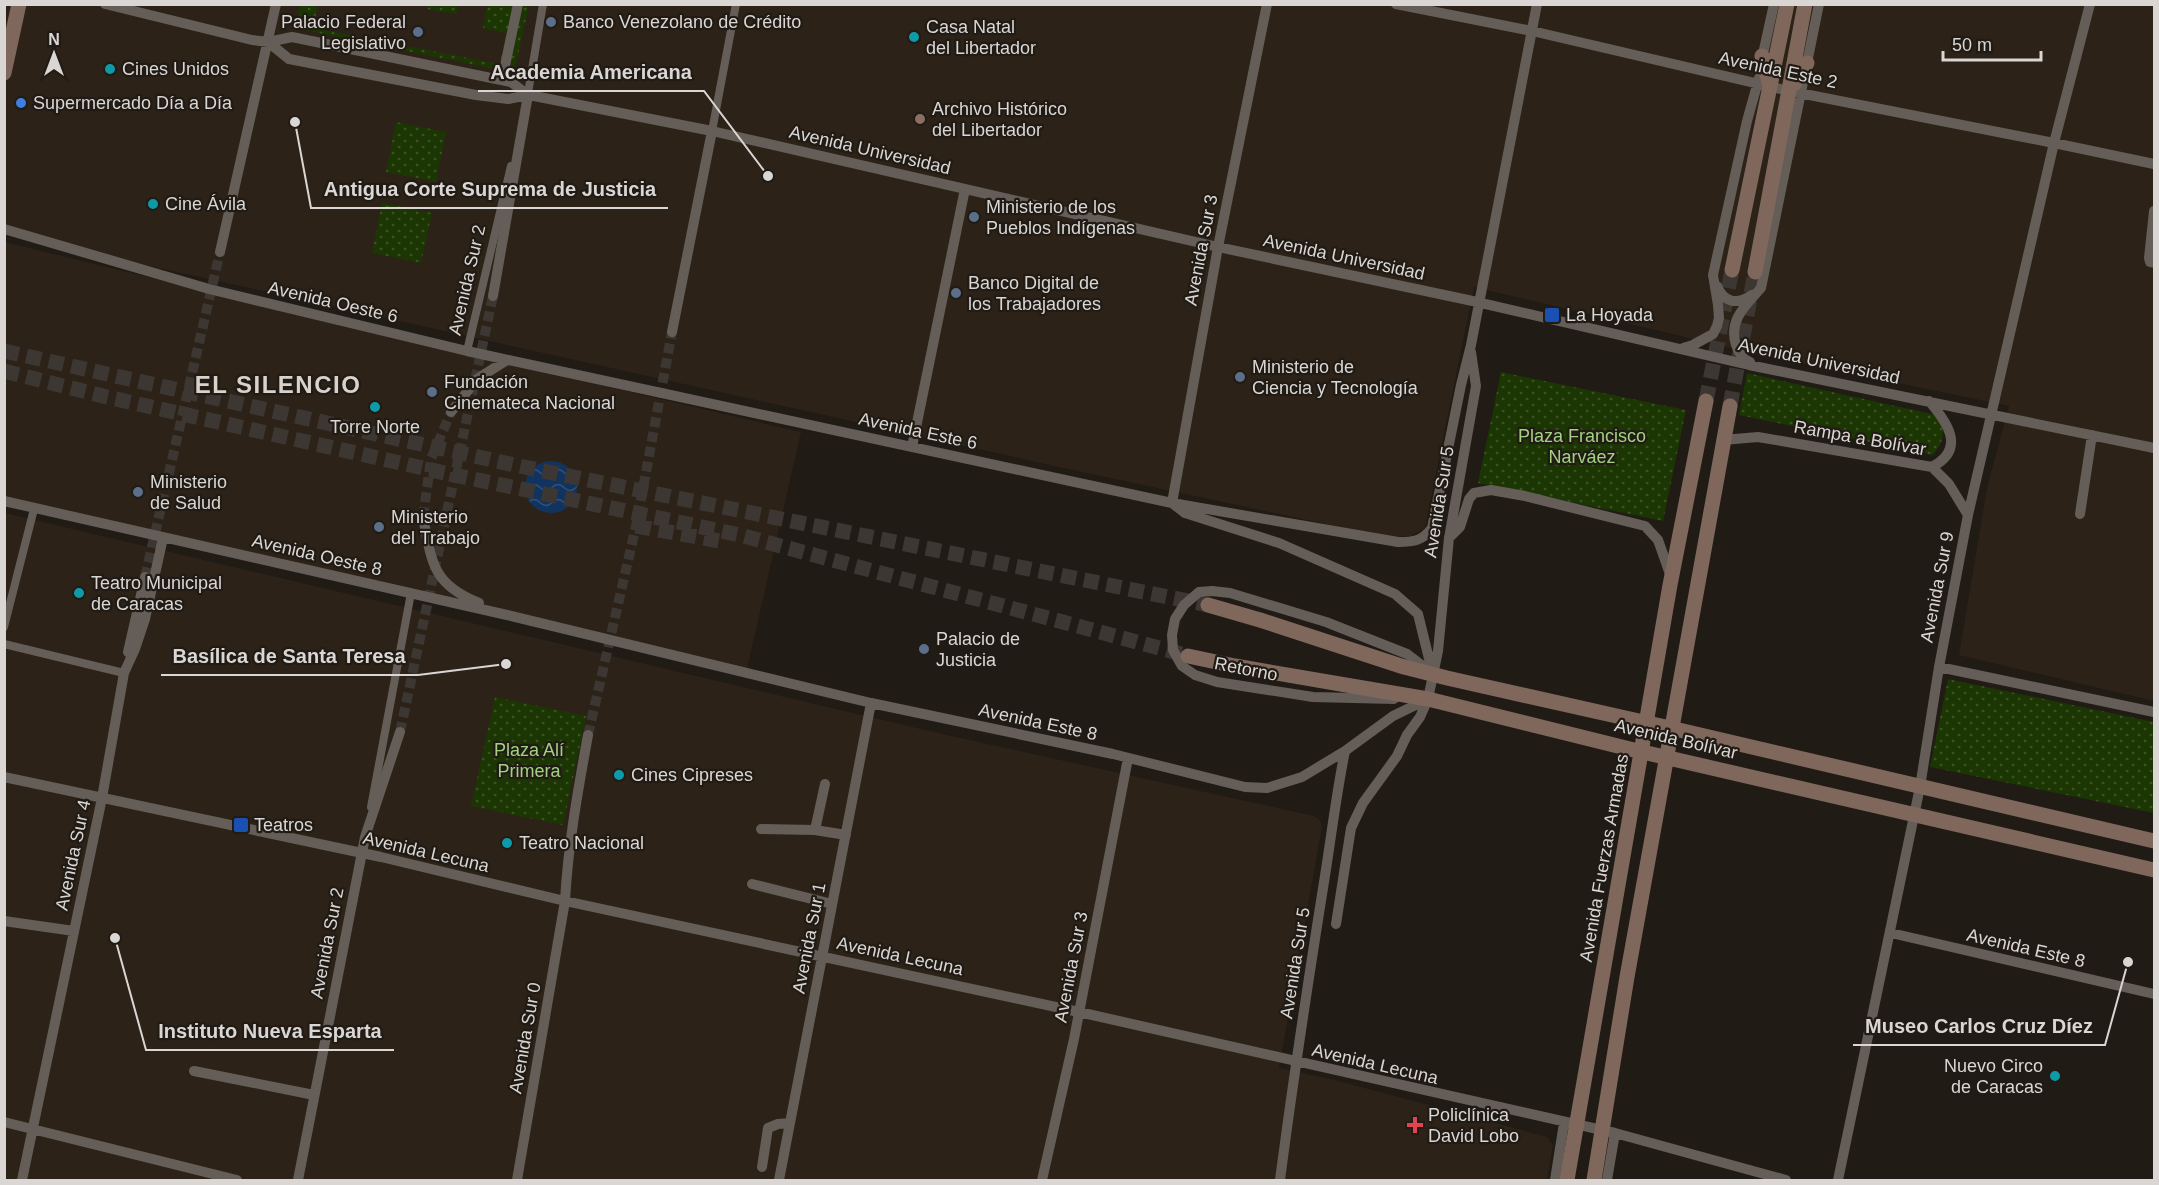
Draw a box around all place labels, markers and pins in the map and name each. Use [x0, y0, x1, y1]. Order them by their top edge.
place label: Palacio Federal Legislativo [281, 12, 406, 53]
place label: Banco Venezolano de Crédito [563, 12, 801, 32]
marker: Banco Venezolano de Crédito [544, 15, 558, 29]
place label: Casa Natal del Libertador [926, 17, 1036, 58]
marker: Palacio Federal Legislativo [411, 25, 425, 39]
marker: Casa Natal del Libertador [907, 30, 921, 44]
callout: Academia Americana [478, 53, 704, 91]
place label: Cines Unidos [122, 59, 229, 79]
marker: Cines Unidos [103, 62, 117, 76]
place label: Supermercado Día a Día [33, 93, 233, 113]
marker: Supermercado Día a Día [14, 96, 28, 110]
place label: Archivo Histórico del Libertador [932, 99, 1067, 140]
marker: Archivo Histórico del Libertador [913, 112, 927, 126]
callout: Antigua Corte Suprema de Justicia [311, 170, 668, 208]
place label: Cine Ávila [165, 194, 247, 214]
marker: Cine Ávila [146, 197, 160, 211]
place label: Ministerio de los Pueblos Indígenas [986, 197, 1135, 238]
marker: Ministerio de los Pueblos Indígenas [967, 210, 981, 224]
place label: Banco Digital de los Trabajadores [968, 273, 1101, 314]
marker: Banco Digital de los Trabajadores [949, 286, 963, 300]
place label: La Hoyada [1566, 305, 1654, 325]
marker: La Hoyada [1543, 306, 1561, 324]
place label: Ministerio de Ciencia y Tecnología [1252, 357, 1419, 398]
marker: Ministerio de Ciencia y Tecnología [1233, 370, 1247, 384]
place label: Fundación Cinemateca Nacional [444, 372, 615, 413]
marker: Fundación Cinemateca Nacional [425, 385, 439, 399]
marker: Torre Norte [368, 400, 382, 414]
place label: Torre Norte [330, 417, 420, 437]
place label: Ministerio de Salud [150, 472, 227, 513]
marker: Ministerio de Salud [131, 485, 145, 499]
place label: Ministerio del Trabajo [391, 507, 480, 548]
marker: Ministerio del Trabajo [372, 520, 386, 534]
place label: Teatro Municipal de Caracas [91, 573, 222, 614]
marker: Teatro Municipal de Caracas [72, 586, 86, 600]
place label: Palacio de Justicia [936, 629, 1020, 670]
callout: Basílica de Santa Teresa [161, 637, 418, 675]
marker: Palacio de Justicia [917, 642, 931, 656]
place label: Cines Cipreses [631, 765, 753, 785]
marker: Cines Cipreses [612, 768, 626, 782]
place label: Teatros [254, 815, 313, 835]
marker: Teatros [232, 816, 250, 834]
place label: Teatro Nacional [519, 833, 644, 853]
marker: Teatro Nacional [500, 836, 514, 850]
callout: Museo Carlos Cruz Díez [1853, 1007, 2105, 1045]
callout: Instituto Nueva Esparta [146, 1012, 394, 1050]
place label: Nuevo Circo de Caracas [1944, 1056, 2043, 1097]
marker: Nuevo Circo de Caracas [2048, 1069, 2062, 1083]
place label: Policlínica David Lobo [1428, 1105, 1519, 1146]
marker: Policlínica David Lobo [1406, 1116, 1424, 1134]

